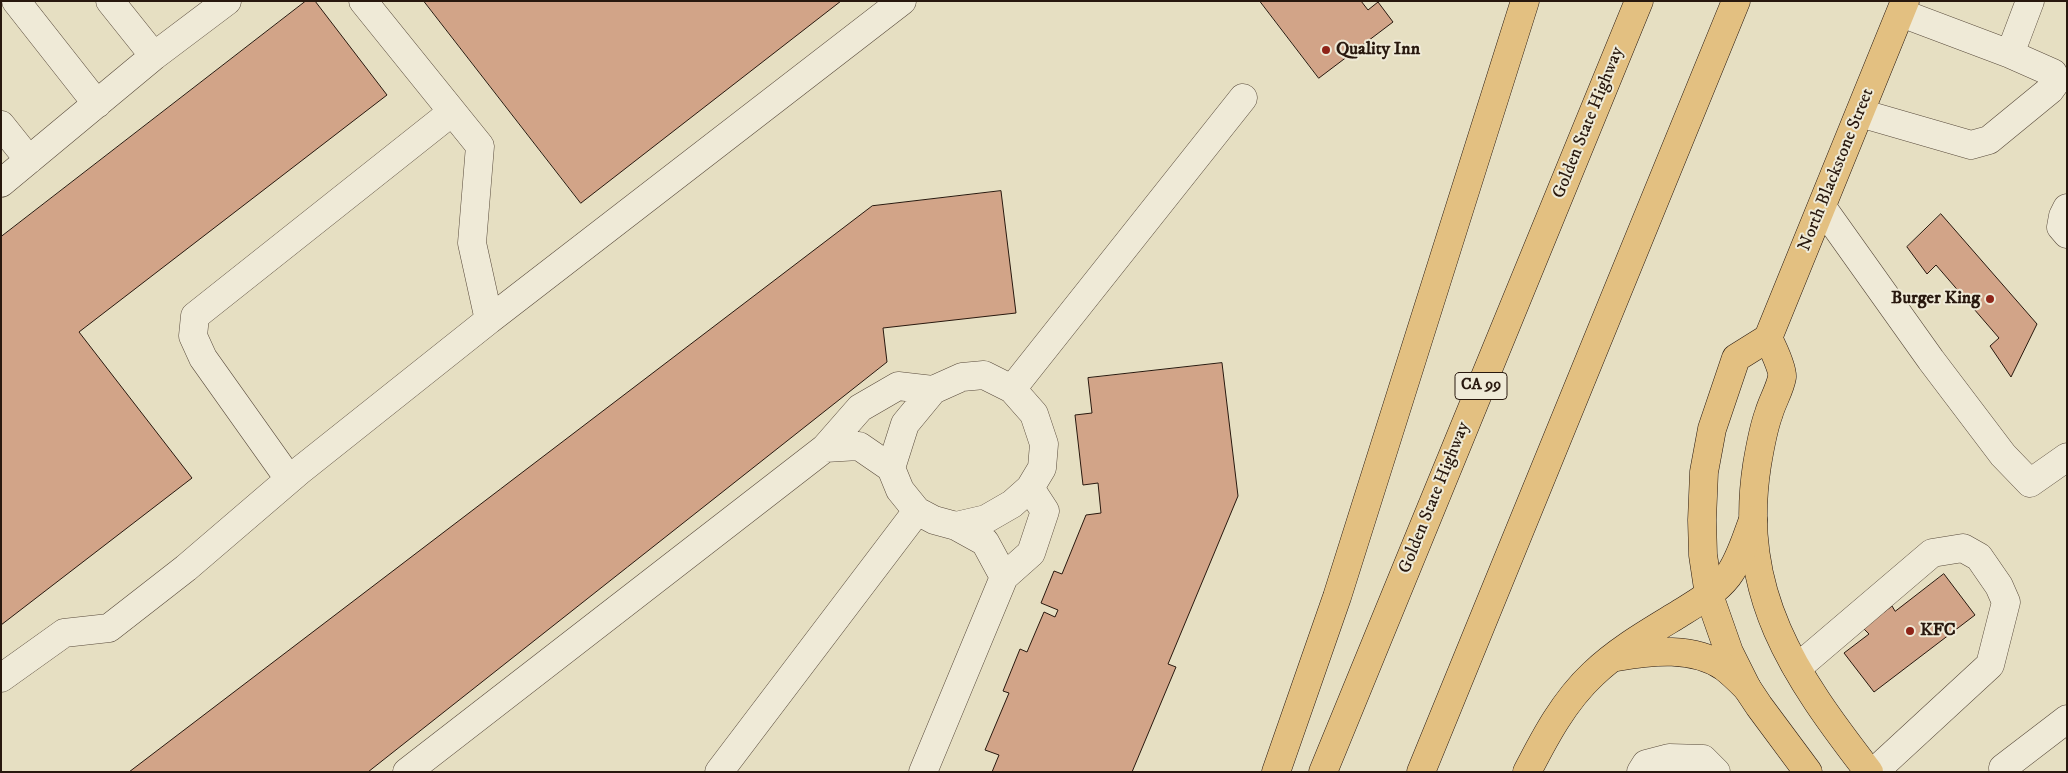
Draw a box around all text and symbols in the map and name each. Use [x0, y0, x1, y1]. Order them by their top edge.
place label: Quality Inn [1336, 39, 1420, 61]
marker: Quality Inn [1320, 44, 1332, 56]
street label: Golden State Highway [1549, 44, 1629, 202]
street label: North Blackstone Street [1794, 85, 1880, 255]
place label: Burger King [1891, 288, 1980, 310]
marker: Burger King [1984, 293, 1996, 305]
road number: CA 99 [1455, 372, 1507, 400]
street label: Golden State Highway [1395, 419, 1475, 577]
place label: KFC [1920, 620, 1956, 642]
marker: KFC [1904, 625, 1916, 637]

